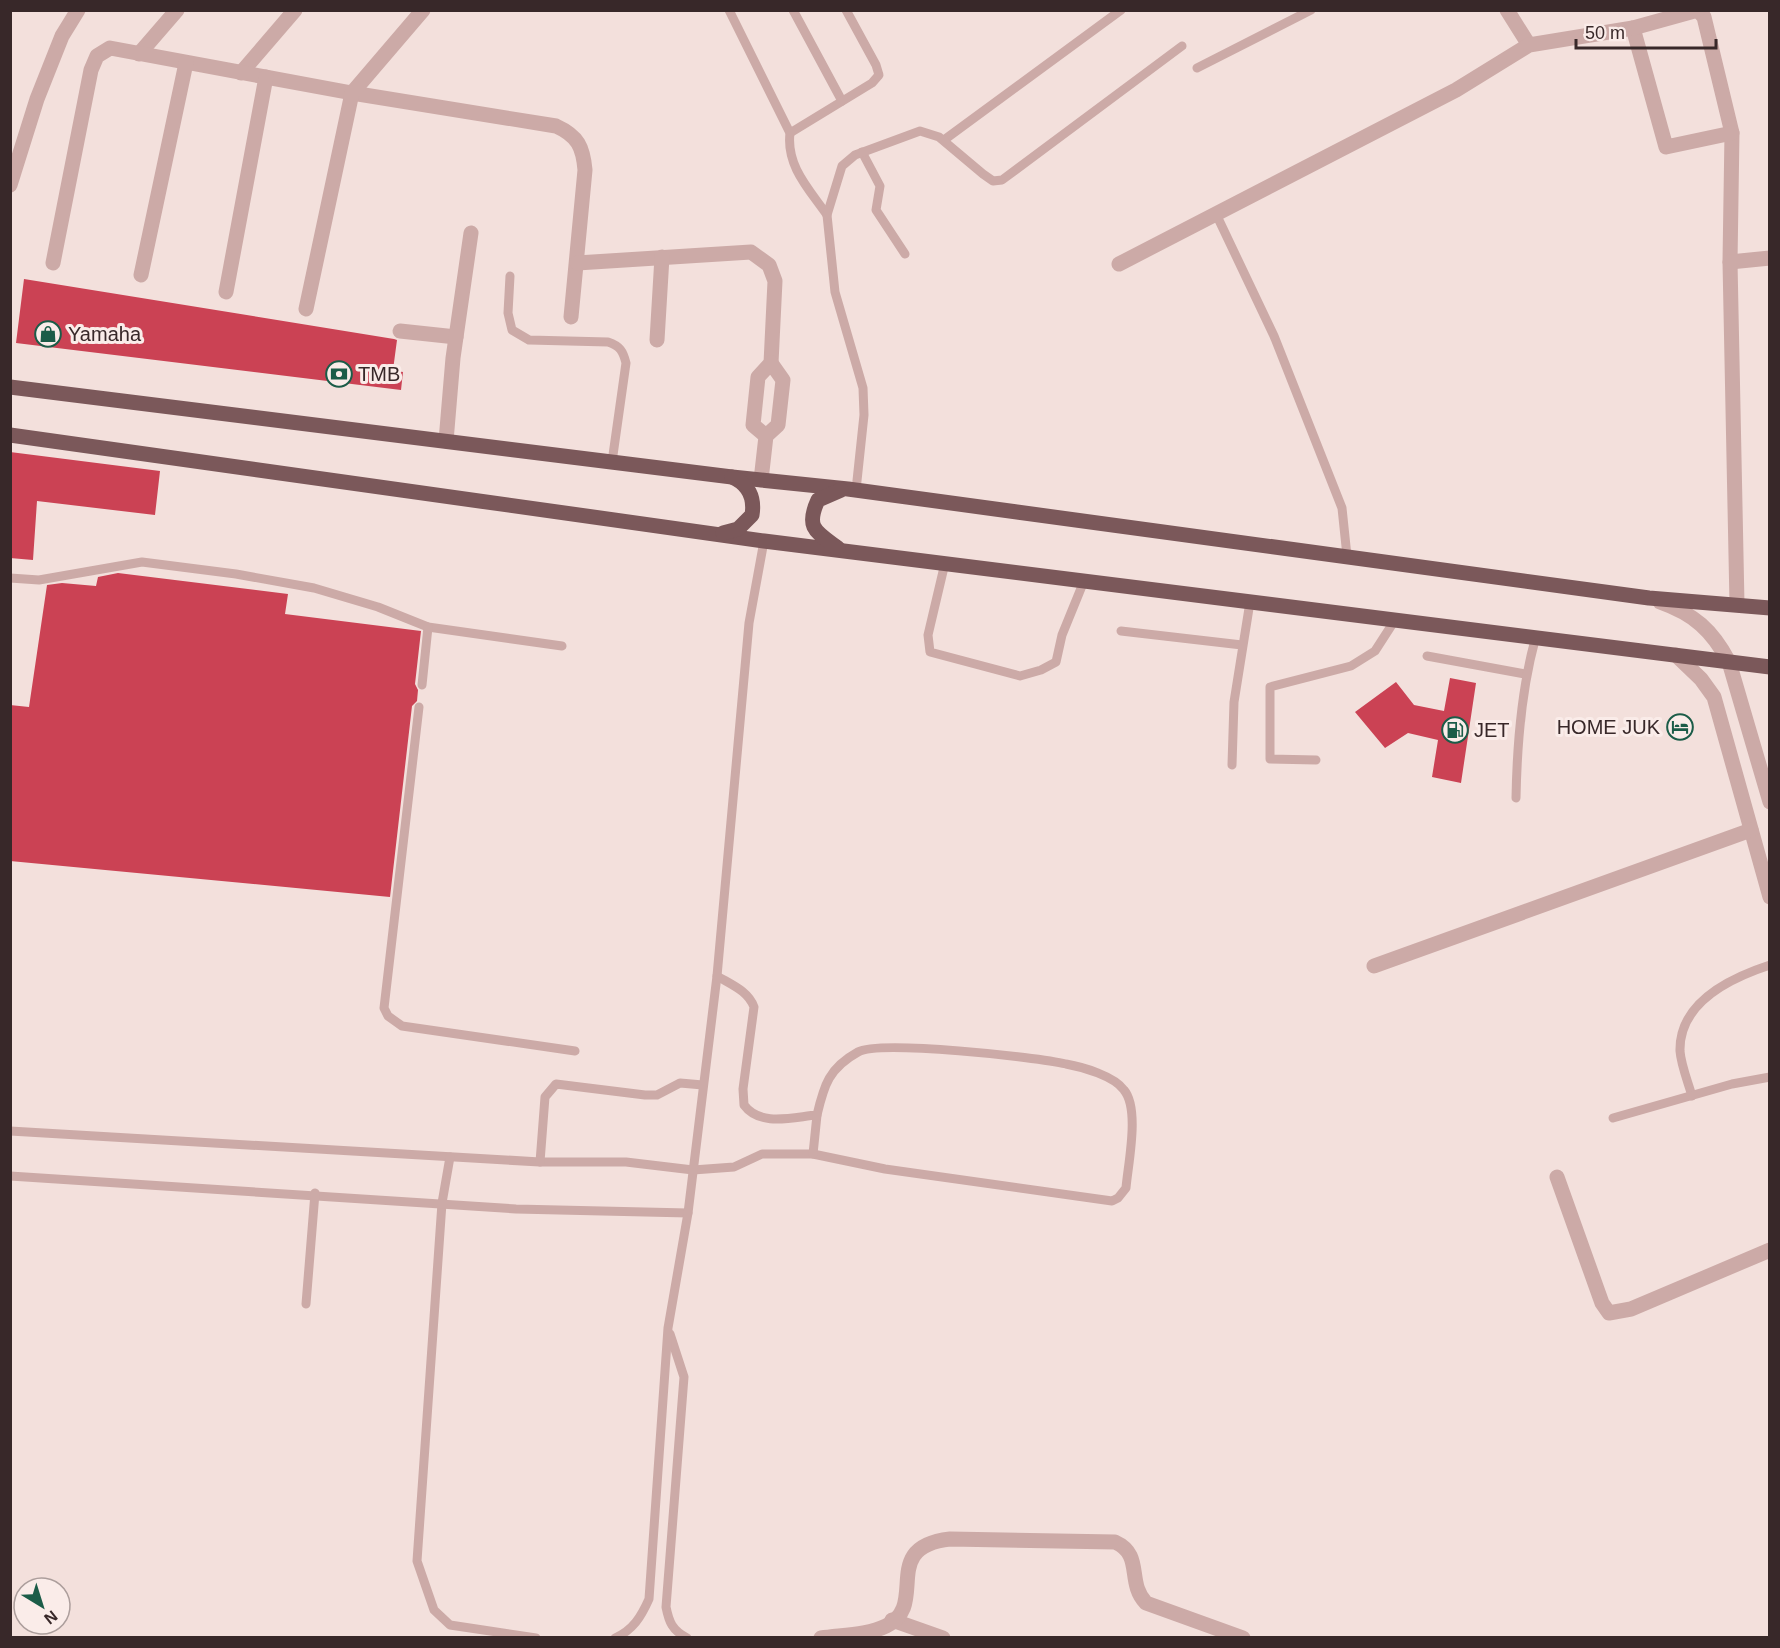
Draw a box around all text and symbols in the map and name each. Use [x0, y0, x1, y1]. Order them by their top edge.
scale bar [1576, 12, 1716, 50]
text: 50 m [1585, 23, 1625, 43]
shop icon: Yamaha [33, 319, 63, 349]
place label: Yamaha [68, 323, 142, 345]
bank icon: TMB [324, 359, 354, 389]
place label: TMB [358, 363, 400, 385]
hotel icon: HOME JUK [1665, 712, 1695, 742]
fuel station icon: JET [1440, 715, 1470, 745]
place label: HOME JUK [1557, 716, 1661, 738]
place label: JET [1474, 719, 1510, 741]
north arrow [12, 1576, 72, 1636]
text: N [41, 1607, 61, 1628]

